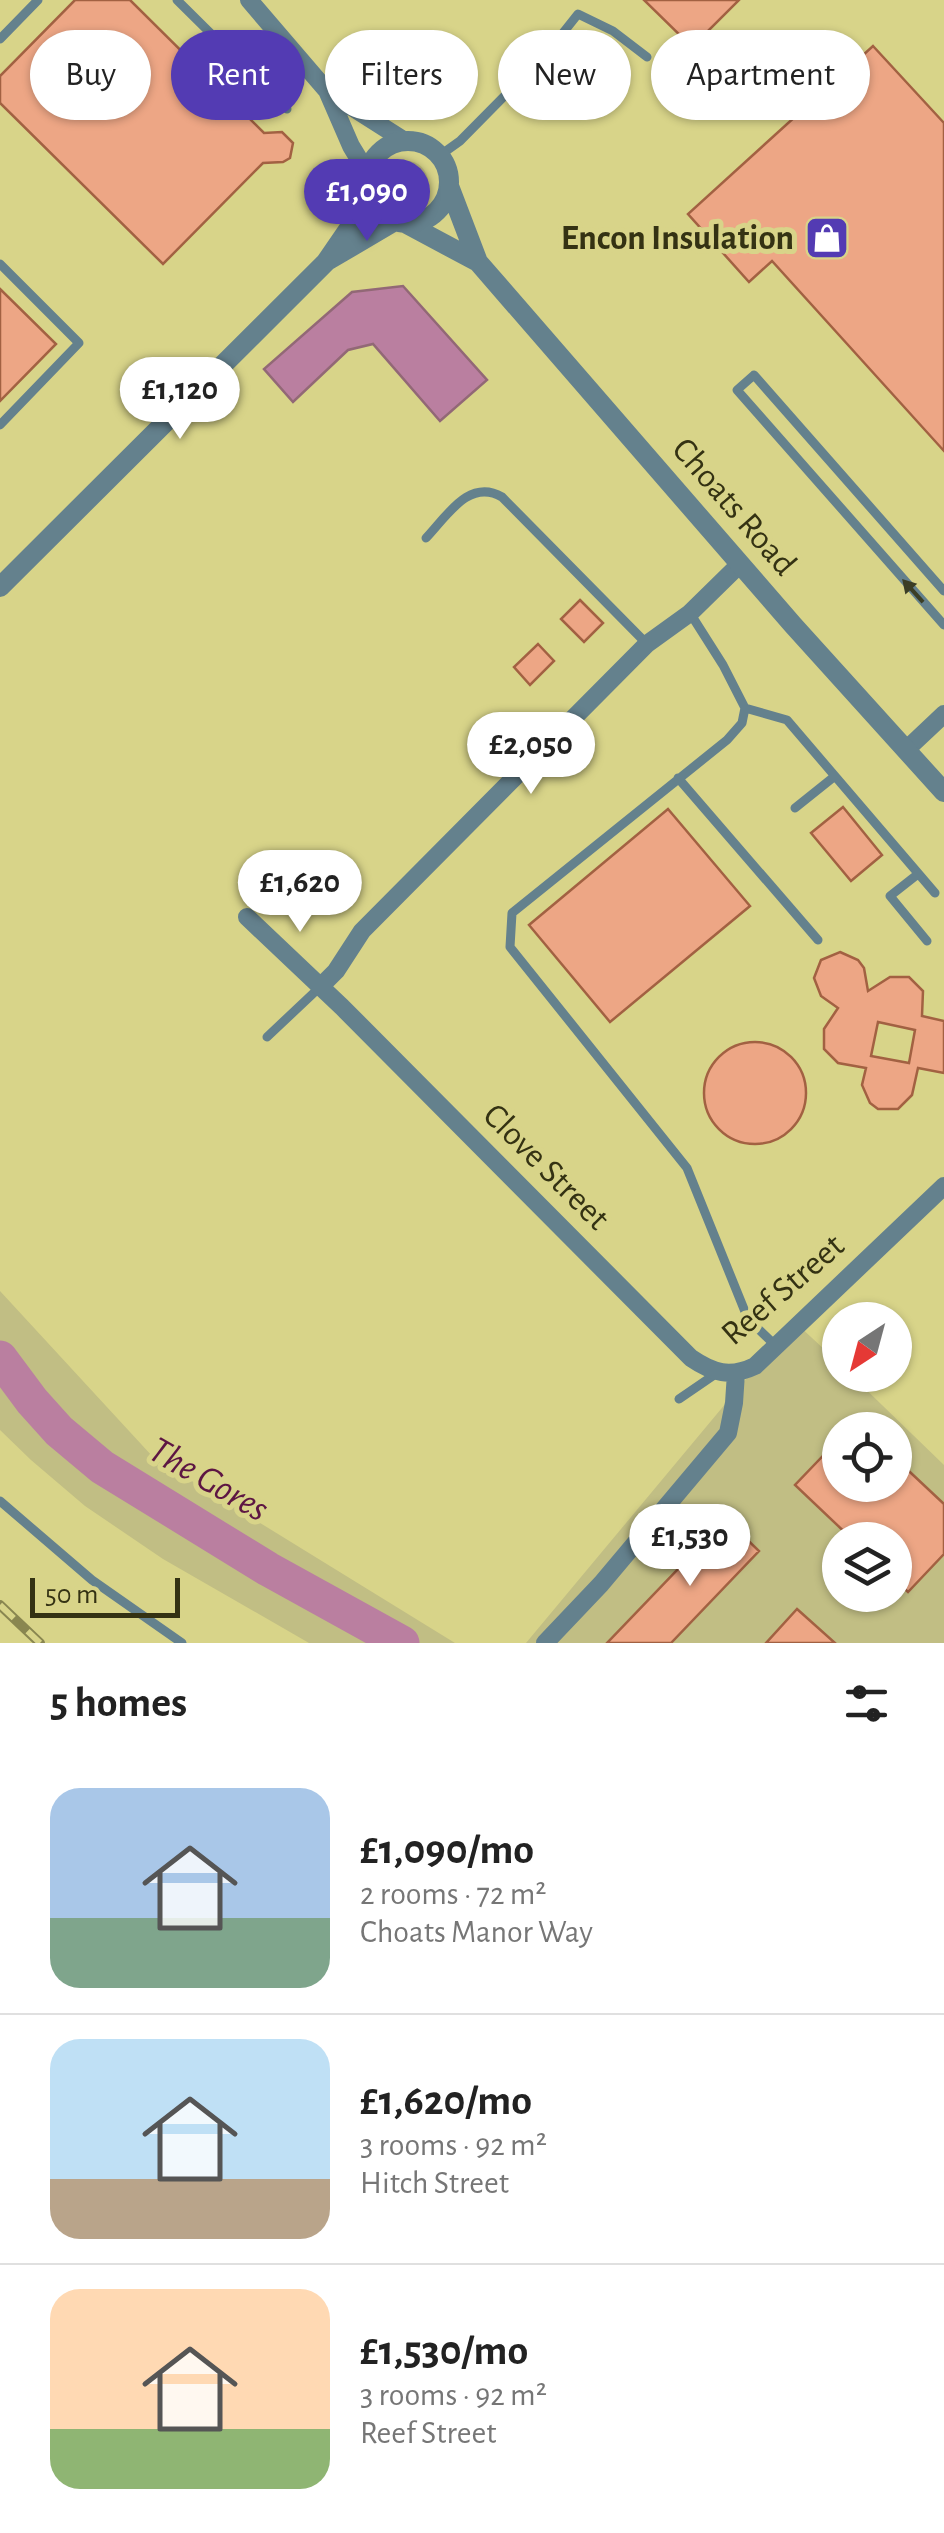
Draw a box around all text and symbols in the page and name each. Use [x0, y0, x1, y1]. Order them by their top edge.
chip: Buy [30, 30, 151, 120]
chip: Rent [171, 30, 305, 120]
chip: Filters [325, 30, 478, 120]
chip: New [498, 30, 631, 120]
chip: Apartment [651, 30, 870, 120]
pin: £1,090 [286, 159, 448, 244]
text: £1,090 [326, 175, 408, 207]
shop icon: Encon Insulation [804, 215, 850, 261]
place label: Encon Insulation [561, 221, 794, 256]
pin: £1,120 [99, 357, 261, 442]
text: £1,120 [142, 373, 218, 405]
street label: Choats Road [665, 432, 803, 582]
one-way arrow [903, 579, 925, 604]
pin: £2,050 [450, 712, 612, 797]
text: £2,050 [489, 728, 573, 760]
pin: £1,620 [219, 850, 381, 935]
text: £1,620 [260, 866, 340, 898]
street label: Clove Street [476, 1097, 616, 1237]
street label: Reef Street [715, 1228, 851, 1352]
north arrow [822, 1302, 912, 1392]
map controls [822, 1302, 912, 1612]
button: locate [822, 1412, 912, 1502]
water label: The Gores [142, 1431, 274, 1529]
pin: £1,530 [609, 1504, 771, 1589]
text: £1,530 [651, 1520, 729, 1552]
button: layers [822, 1522, 912, 1612]
scale bar [30, 1573, 180, 1618]
text: 50 m [45, 1581, 99, 1609]
icon: filters [839, 1676, 894, 1731]
text: 5 homes [50, 1682, 187, 1724]
icon: home [130, 1828, 250, 1948]
text: £1,090/mo [360, 1829, 534, 1871]
text: 2 rooms · 72 m² [360, 1878, 547, 1910]
text: Choats Manor Way [360, 1916, 593, 1948]
icon: home [130, 2079, 250, 2199]
text: £1,620/mo [360, 2080, 532, 2122]
text: 3 rooms · 92 m² [360, 2129, 547, 2161]
text: Hitch Street [360, 2167, 509, 2199]
icon: home [130, 2329, 250, 2449]
text: £1,530/mo [360, 2330, 528, 2372]
text: 3 rooms · 92 m² [360, 2379, 547, 2411]
text: Reef Street [360, 2417, 496, 2449]

